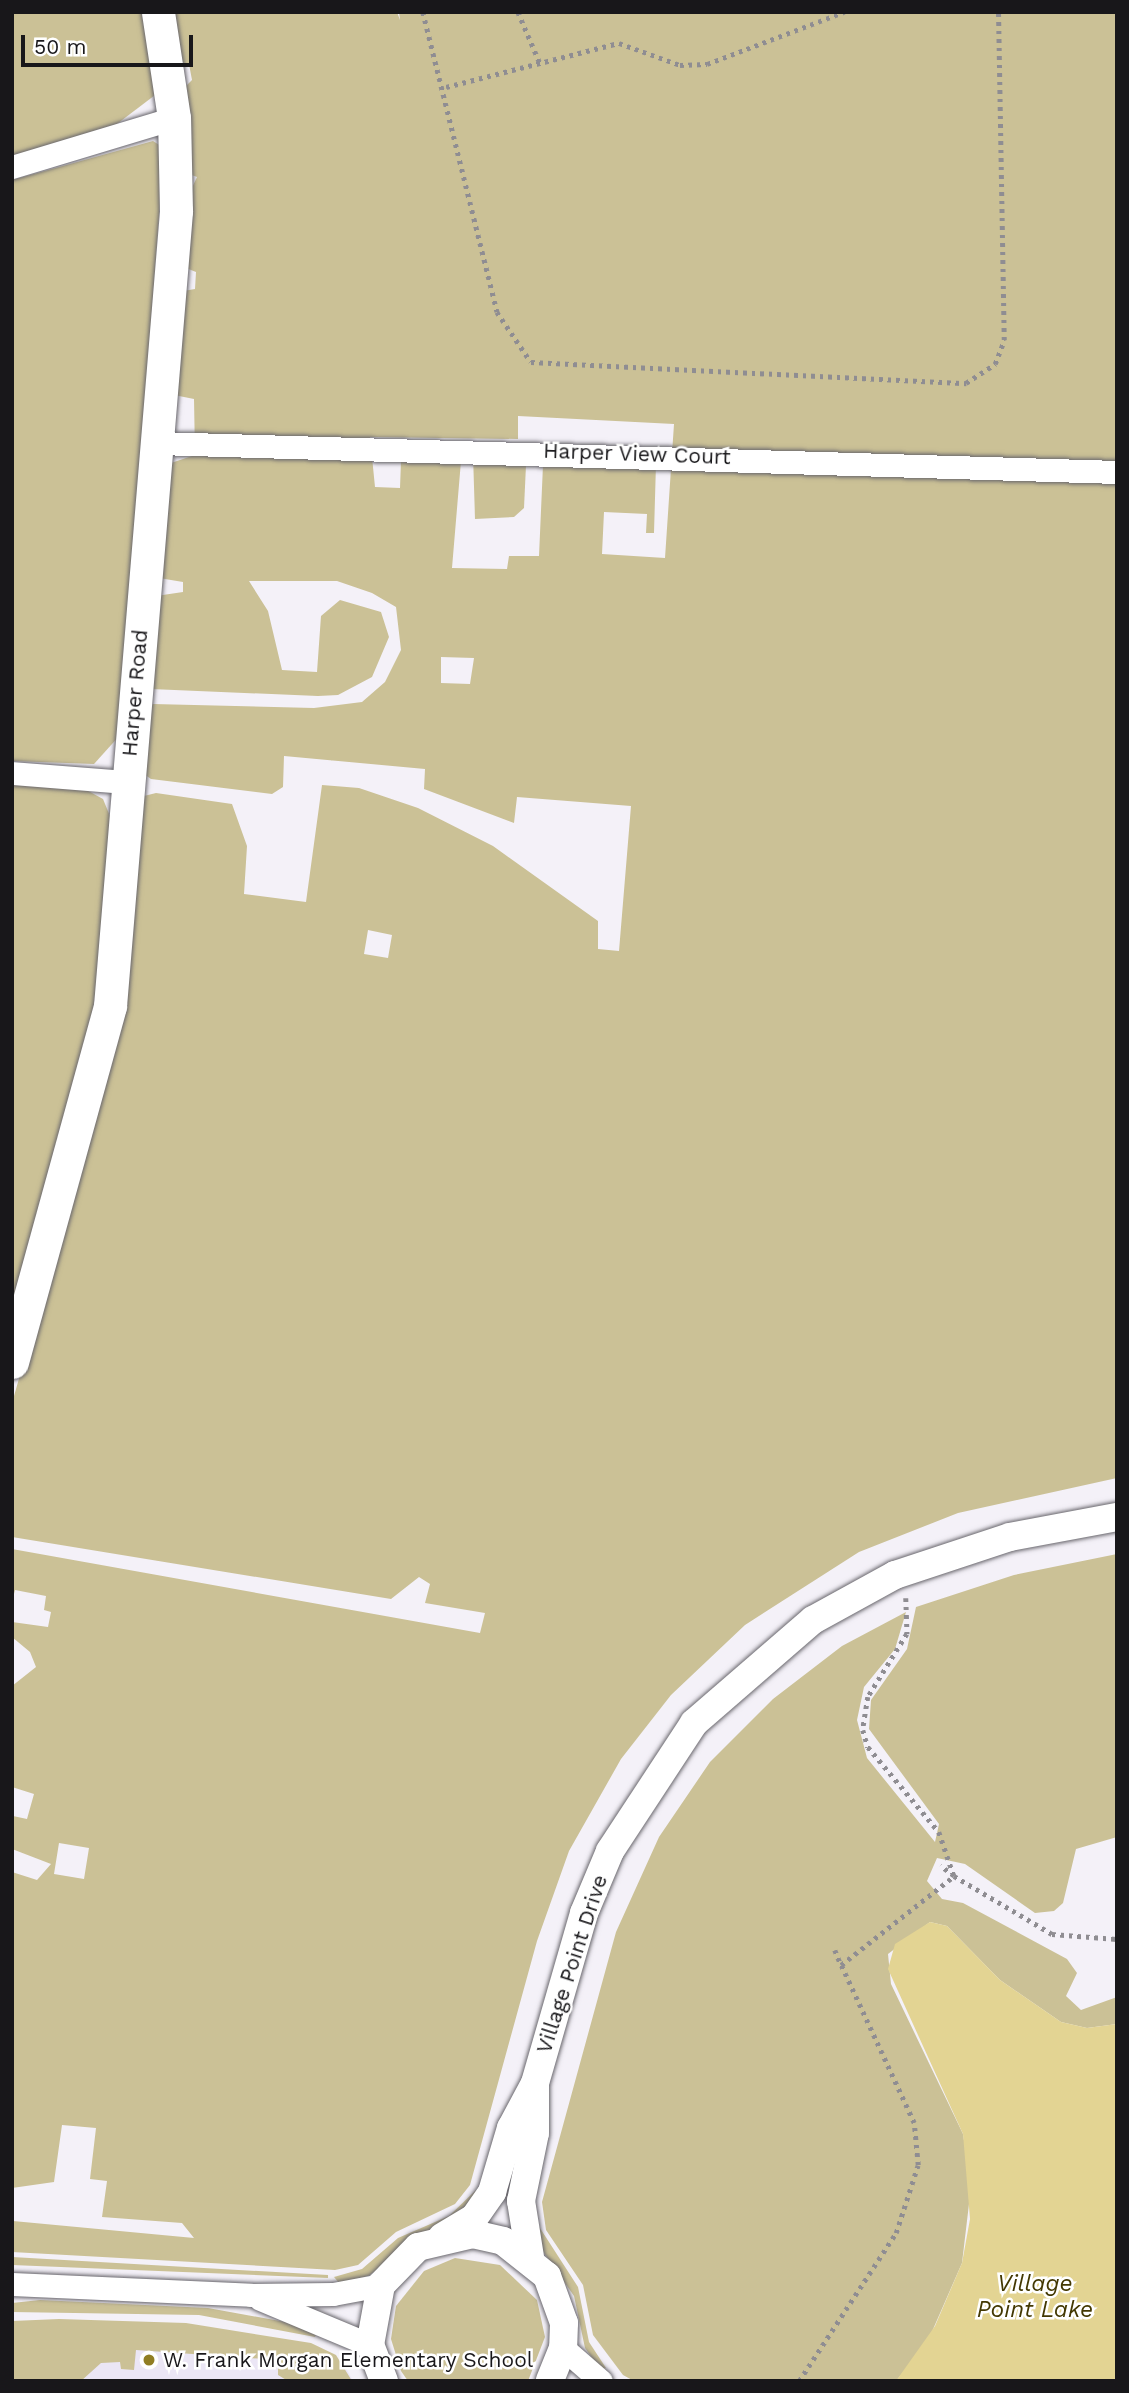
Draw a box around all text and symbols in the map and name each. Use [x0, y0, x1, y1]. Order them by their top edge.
scale bar [24, 21, 196, 65]
text: 50 m [34, 34, 86, 59]
street label: Harper View Court [542, 438, 732, 470]
street label: Harper Road [117, 628, 153, 758]
street label: Village Point Drive [531, 1872, 613, 2056]
water label: Village Point Lake [977, 2270, 1093, 2324]
place label: W. Frank Morgan Elementary School [163, 2347, 534, 2373]
marker: W. Frank Morgan Elementary School [141, 2352, 157, 2368]

